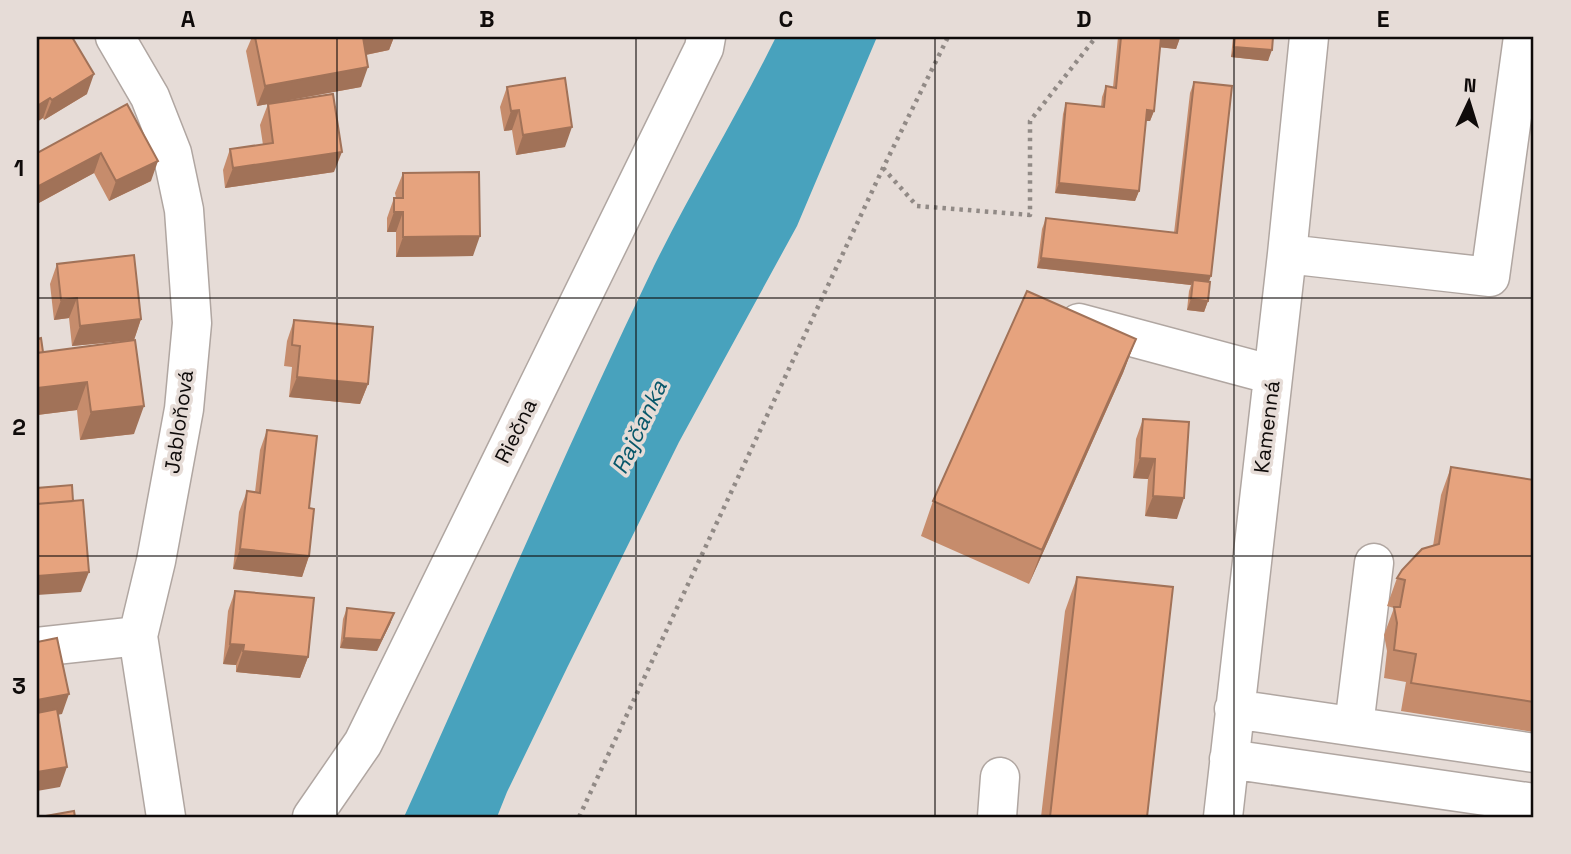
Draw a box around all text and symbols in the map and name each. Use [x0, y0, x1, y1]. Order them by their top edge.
text: A [181, 4, 196, 34]
text: B [479, 4, 495, 34]
text: C [779, 4, 793, 34]
text: D [1076, 4, 1092, 34]
text: E [1377, 4, 1389, 34]
north arrow [1434, 66, 1504, 136]
text: N [1463, 73, 1477, 98]
text: 1 [14, 153, 24, 183]
street label: Jabloňová [158, 368, 199, 475]
water label: Rajčanka [604, 375, 674, 479]
street label: Kamenná [1247, 379, 1286, 475]
street label: Riečna [488, 394, 543, 467]
text: 2 [12, 412, 26, 442]
text: 3 [12, 671, 26, 701]

